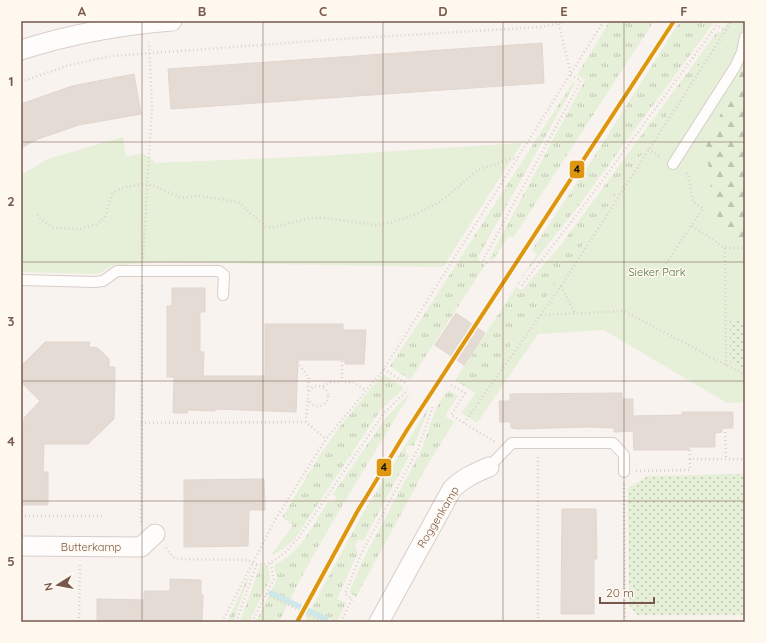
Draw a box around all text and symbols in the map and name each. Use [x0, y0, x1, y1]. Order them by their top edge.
text: A [78, 3, 87, 19]
text: B [198, 3, 206, 19]
text: C [319, 3, 327, 19]
text: D [438, 3, 448, 19]
text: E [560, 3, 568, 19]
text: F [680, 3, 688, 19]
text: 1 [8, 73, 14, 89]
line badge: 4 [569, 160, 585, 179]
text: 4 [574, 162, 581, 176]
text: 2 [7, 193, 15, 209]
park label: Sieker Park [628, 265, 686, 279]
text: 3 [8, 313, 15, 329]
text: 4 [7, 433, 15, 449]
line badge: 4 [376, 458, 392, 477]
text: 4 [381, 460, 388, 474]
street label: Roggenkamp [414, 483, 462, 550]
street label: Butterkamp [61, 540, 122, 554]
text: 5 [7, 553, 15, 569]
north arrow [38, 565, 78, 605]
scale bar [600, 579, 654, 605]
text: N [41, 582, 56, 592]
text: 20 m [606, 585, 634, 600]

